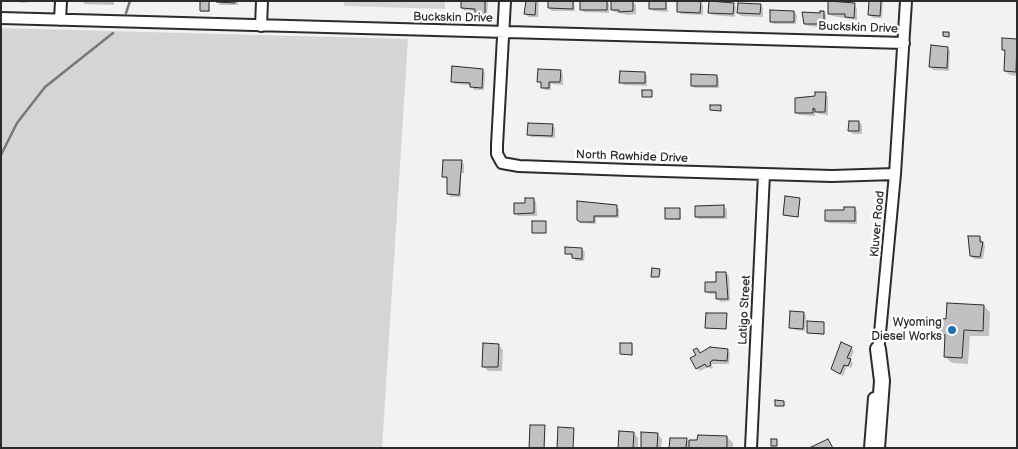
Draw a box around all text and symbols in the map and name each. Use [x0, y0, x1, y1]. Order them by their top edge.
street label: Buckskin Drive [413, 10, 493, 26]
street label: Buckskin Drive [818, 19, 898, 37]
street label: North Rawhide Drive [576, 148, 688, 166]
street label: Kluver Road [868, 190, 888, 258]
street label: Latigo Street [736, 275, 754, 345]
place label: Wyoming Diesel Works [871, 316, 942, 344]
marker: Wyoming Diesel Works [946, 324, 958, 336]

